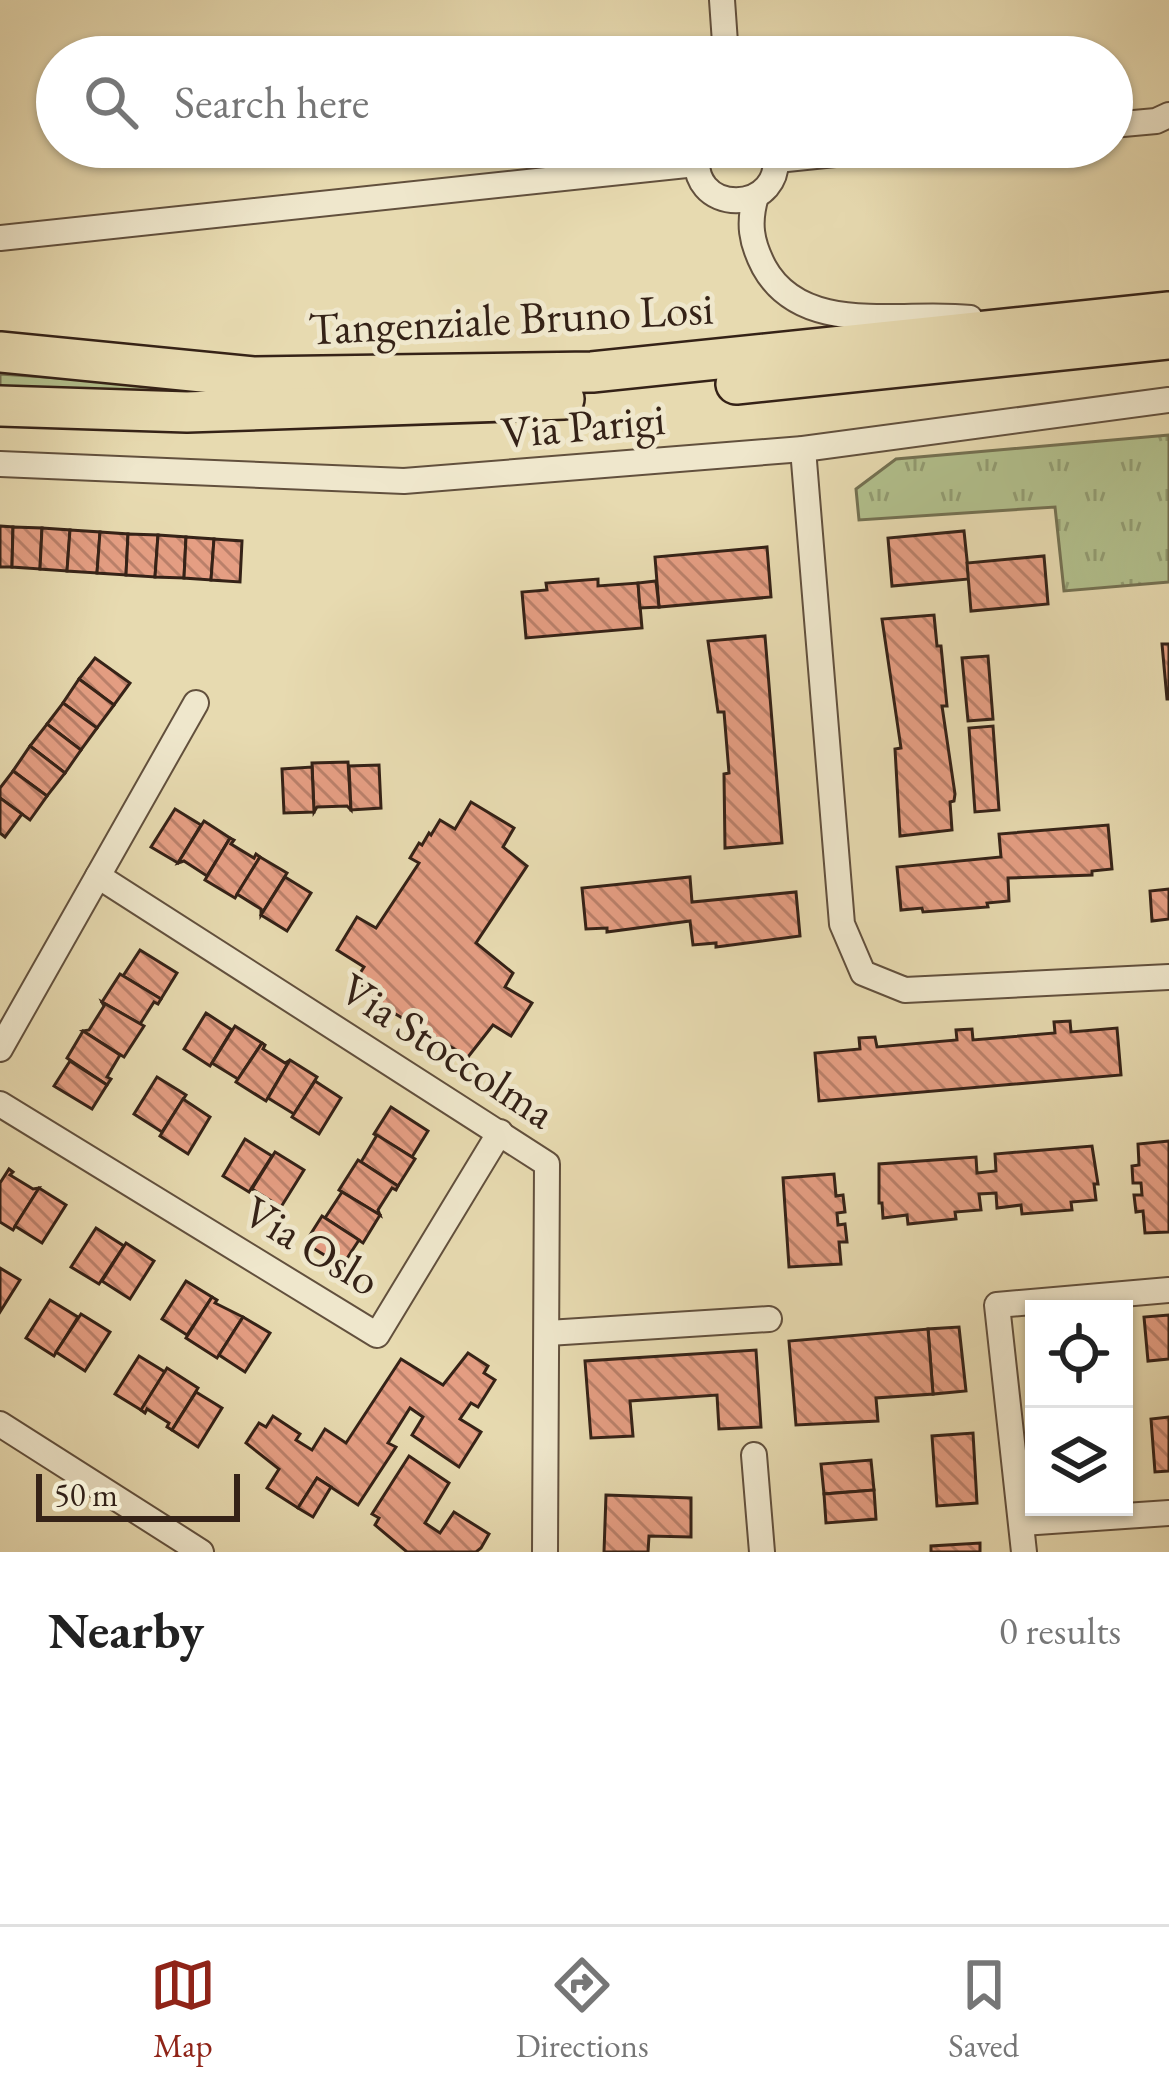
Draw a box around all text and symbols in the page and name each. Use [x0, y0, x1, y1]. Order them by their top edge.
search box [36, 36, 1133, 168]
icon: search [78, 69, 144, 135]
text: Search here [174, 73, 369, 131]
street label: Tangenziale Bruno Losi [307, 278, 715, 358]
street label: Via Parigi [499, 389, 667, 461]
street label: Via Stoccolma [330, 959, 566, 1141]
street label: Via Oslo [233, 1182, 391, 1308]
map controls [1025, 1300, 1133, 1516]
button: locate [1025, 1300, 1133, 1408]
button: layers [1025, 1408, 1133, 1516]
scale bar [36, 1468, 240, 1521]
text: 50 m [54, 1473, 118, 1516]
text: Nearby [48, 1597, 204, 1663]
text: 0 results [999, 1605, 1121, 1656]
tab: Map [150, 1952, 216, 2067]
tab: Directions [516, 1952, 649, 2067]
tab: Saved [948, 1952, 1019, 2067]

